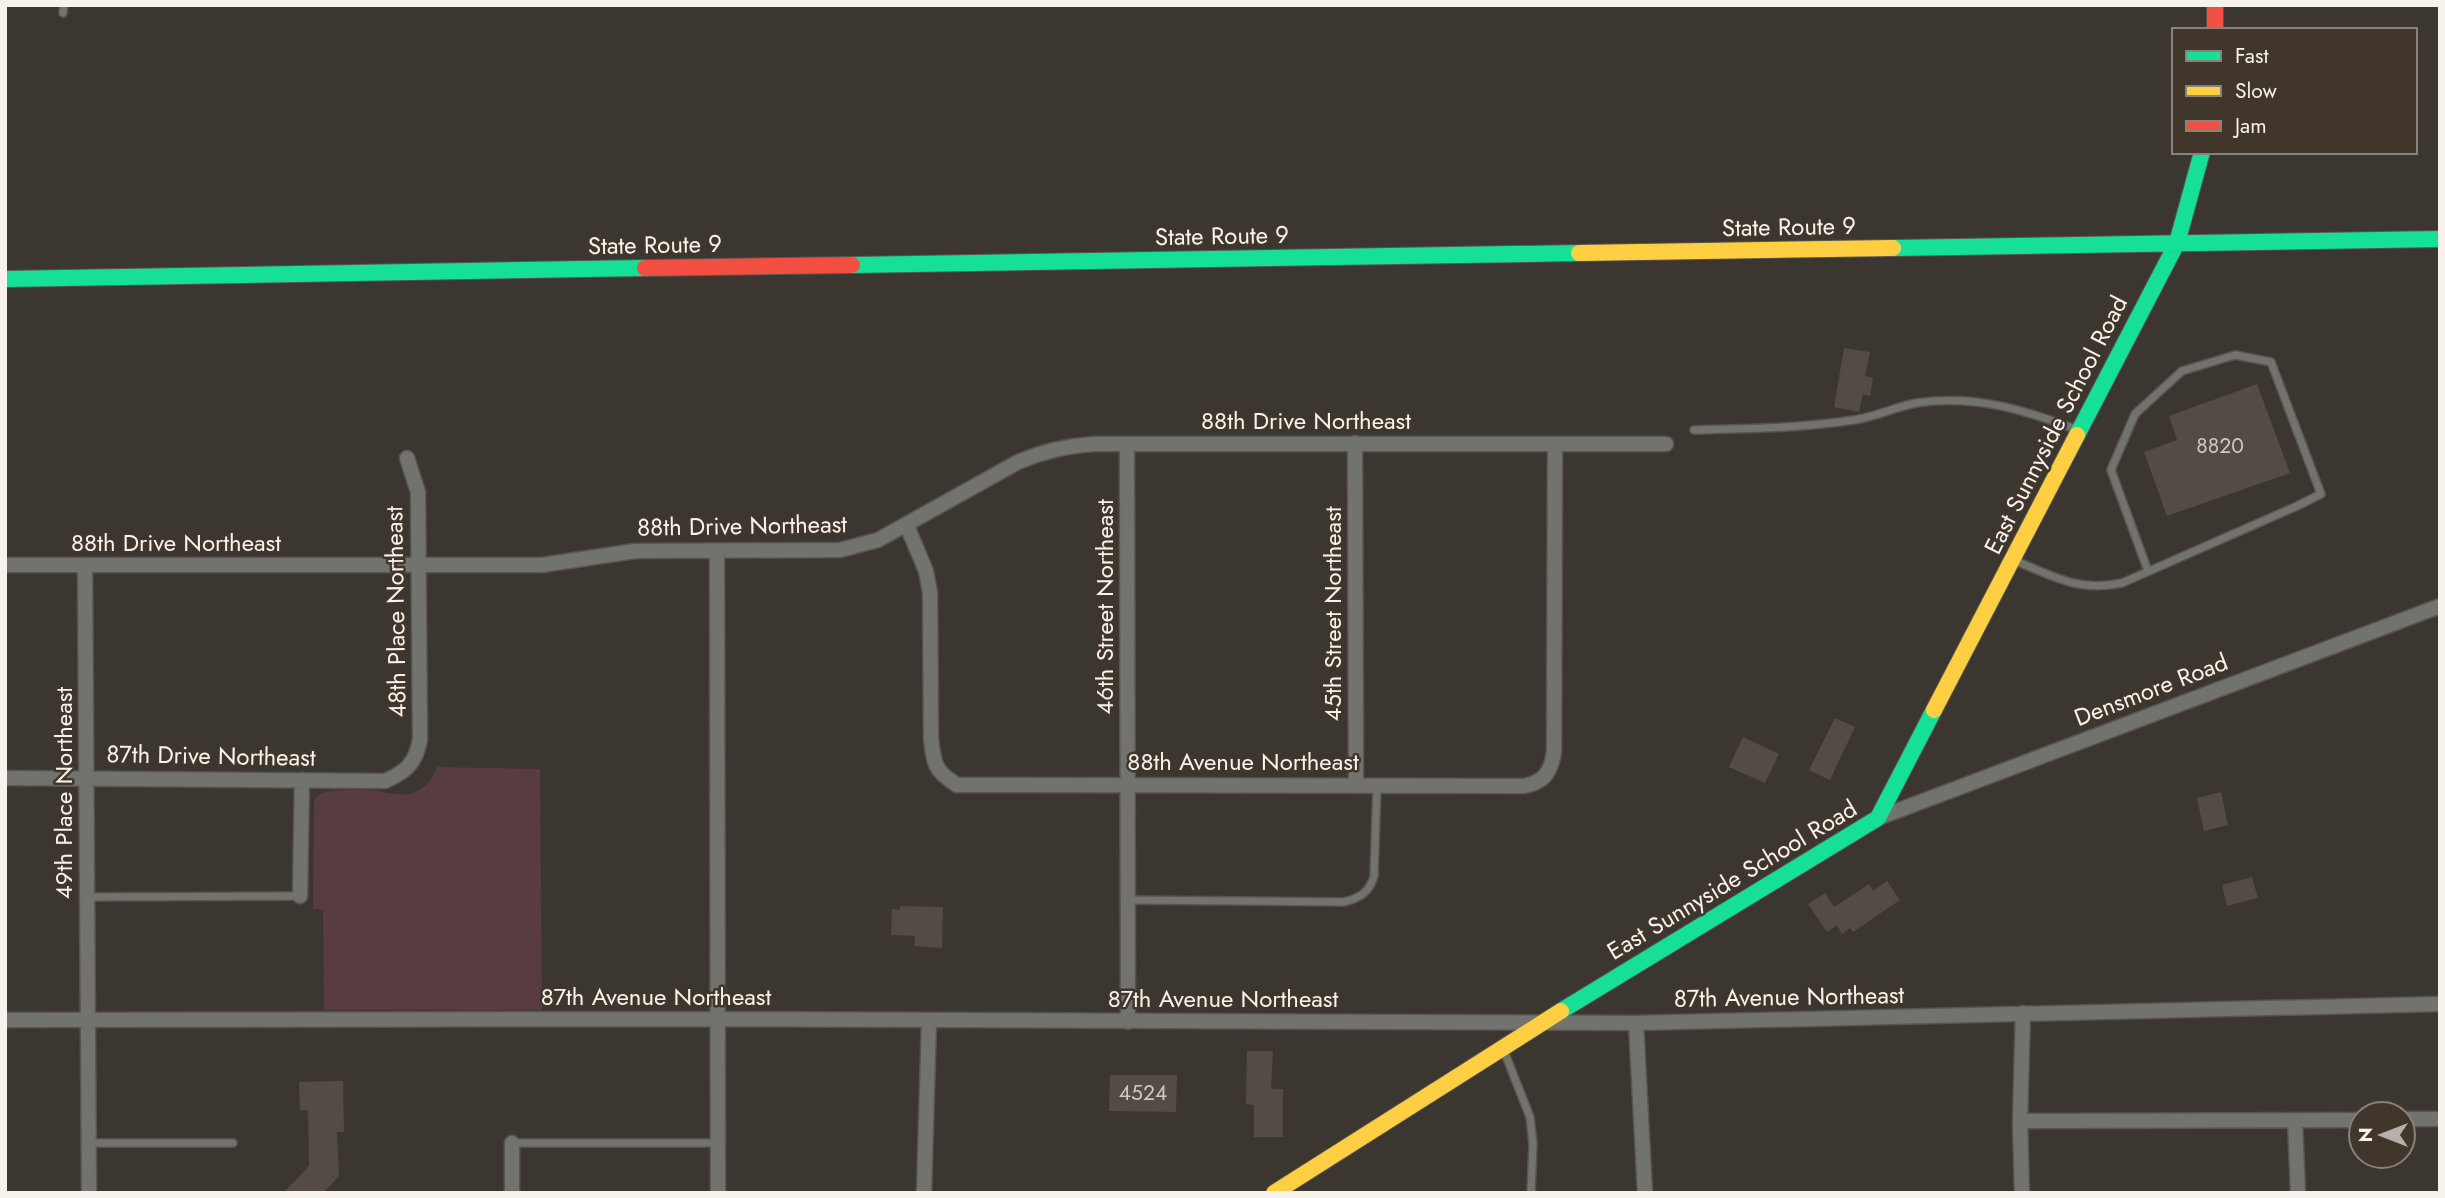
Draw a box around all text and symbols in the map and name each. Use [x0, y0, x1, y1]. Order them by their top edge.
legend [2172, 28, 2417, 154]
text: Fast [2235, 41, 2268, 71]
text: Slow [2235, 76, 2277, 106]
text: Jam [2232, 111, 2267, 141]
street label: State Route 9 [1722, 208, 1856, 245]
street label: State Route 9 [1155, 217, 1289, 254]
street label: State Route 9 [588, 226, 722, 263]
street label: East Sunnyside School Road [1975, 289, 2136, 560]
street label: 88th Drive Northeast [1201, 403, 1411, 438]
house number: 8820 [2196, 431, 2244, 461]
street label: 46th Street Northeast [1087, 499, 1122, 715]
street label: 48th Place Northeast [376, 506, 415, 718]
street label: 88th Drive Northeast [637, 506, 847, 545]
street label: 45th Street Northeast [1315, 506, 1350, 722]
street label: 88th Drive Northeast [71, 525, 281, 560]
street label: Densmore Road [2069, 644, 2233, 735]
street label: 49th Place Northeast [46, 687, 81, 899]
street label: 87th Drive Northeast [106, 736, 316, 775]
street label: 88th Avenue Northeast [1127, 744, 1359, 779]
street label: East Sunnyside School Road [1600, 791, 1863, 968]
street label: 87th Avenue Northeast [1673, 977, 1905, 1016]
street label: 87th Avenue Northeast [541, 979, 771, 1014]
street label: 87th Avenue Northeast [1108, 981, 1338, 1016]
house number: 4524 [1119, 1078, 1167, 1108]
north arrow [2347, 1100, 2417, 1170]
text: N [2352, 1127, 2379, 1143]

